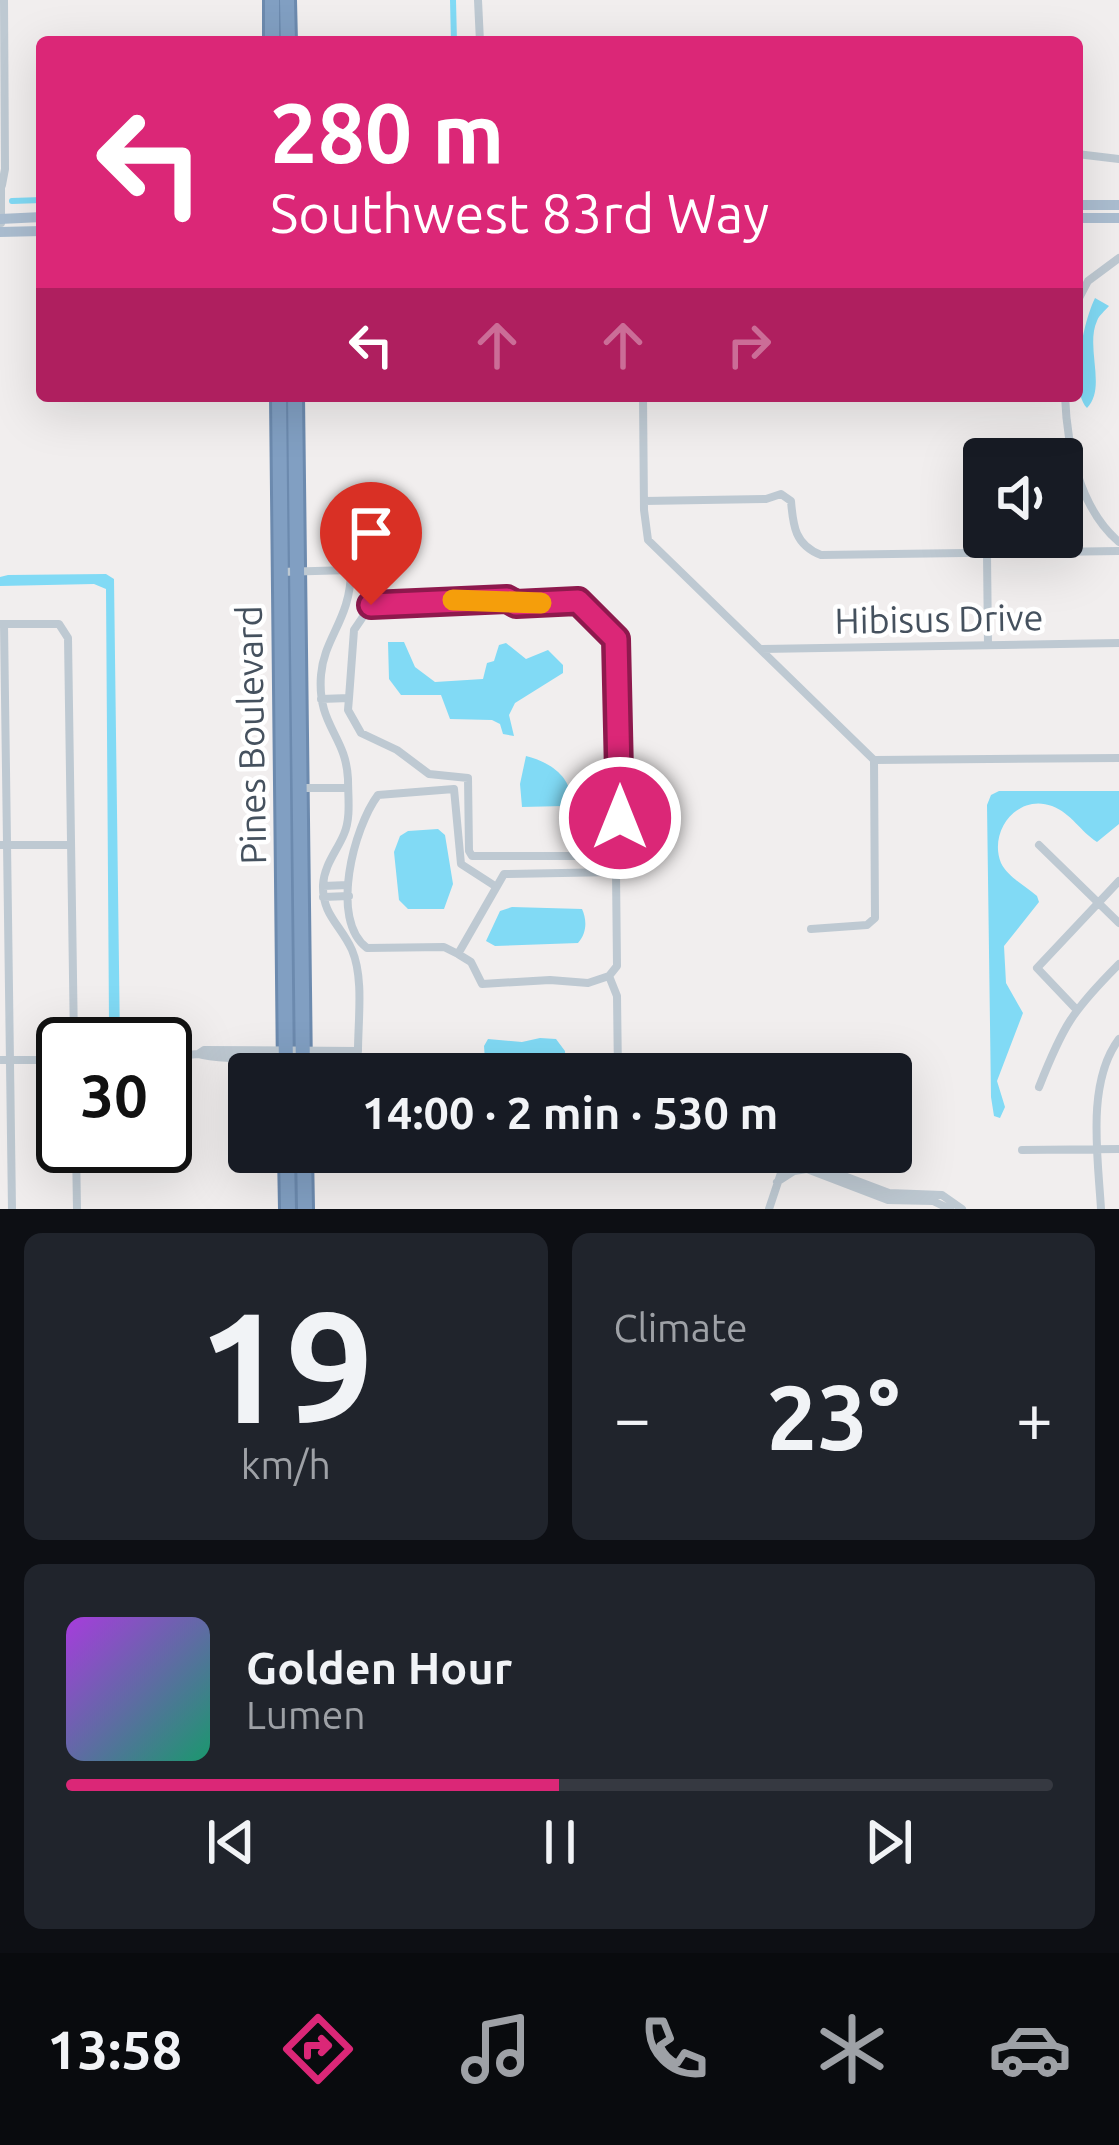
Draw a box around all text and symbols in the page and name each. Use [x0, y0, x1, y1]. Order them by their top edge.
icon: left [72, 84, 228, 240]
text: 280 m [270, 85, 504, 179]
text: Southwest 83rd Way [270, 183, 769, 243]
icon: left [338, 312, 404, 378]
icon: ahead [464, 312, 530, 378]
icon: ahead [590, 312, 656, 378]
icon: right [716, 312, 782, 378]
map controls [963, 438, 1083, 558]
button: sound [963, 438, 1083, 558]
pin [320, 482, 422, 605]
icon: arrive [338, 500, 404, 566]
street label: Hibisus Drive [834, 596, 1044, 641]
street label: Pines Boulevard [228, 605, 273, 865]
position arrow [557, 755, 683, 881]
speed limit sign: 30 [36, 1017, 192, 1173]
text: 14:00 · 2 min · 530 m [362, 1087, 778, 1138]
text: 19 [198, 1278, 374, 1452]
text: Climate [614, 1306, 748, 1349]
text: 23° [767, 1366, 900, 1467]
text: − [614, 1380, 651, 1454]
text: + [1016, 1380, 1053, 1454]
text: km/h [241, 1443, 331, 1486]
text: Golden Hour [246, 1642, 512, 1693]
text: Lumen [246, 1693, 366, 1736]
icon: previous [198, 1809, 264, 1875]
icon: pause [527, 1809, 593, 1875]
icon: next [856, 1809, 922, 1875]
icon: directions [276, 2007, 360, 2091]
icon: music [454, 2007, 538, 2091]
icon: phone [632, 2007, 716, 2091]
icon: climate [810, 2007, 894, 2091]
icon: car [988, 2007, 1072, 2091]
text: 13:58 [47, 2019, 182, 2079]

